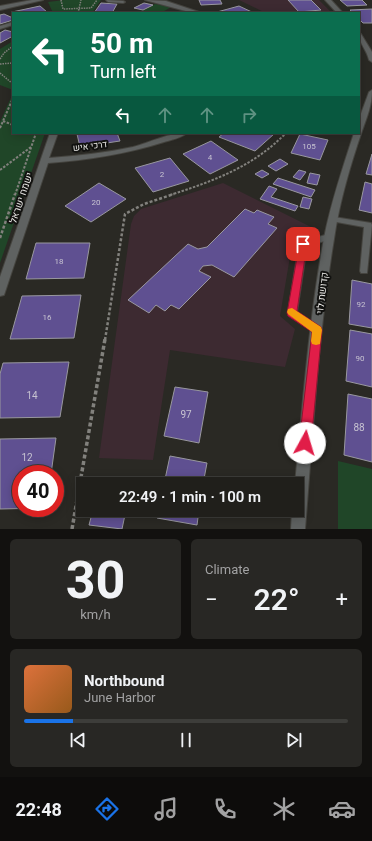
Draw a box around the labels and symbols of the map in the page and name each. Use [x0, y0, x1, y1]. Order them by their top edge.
street label: דרכי איש [72, 139, 108, 153]
house number: 105 [302, 142, 316, 151]
house number: 4 [208, 153, 213, 162]
house number: 2 [160, 170, 165, 179]
street label: ישמח ישראל [7, 171, 35, 225]
house number: 20 [92, 198, 101, 207]
pin [286, 227, 320, 261]
house number: 18 [55, 257, 64, 266]
street label: קדושת לוי [314, 271, 330, 315]
house number: 92 [357, 300, 366, 309]
house number: 16 [43, 313, 52, 322]
house number: 90 [356, 354, 365, 363]
house number: 14 [26, 390, 38, 401]
house number: 97 [180, 409, 192, 420]
position arrow [284, 422, 326, 464]
house number: 88 [353, 422, 365, 433]
house number: 12 [21, 452, 33, 463]
speed limit sign: 40 [12, 465, 64, 517]

